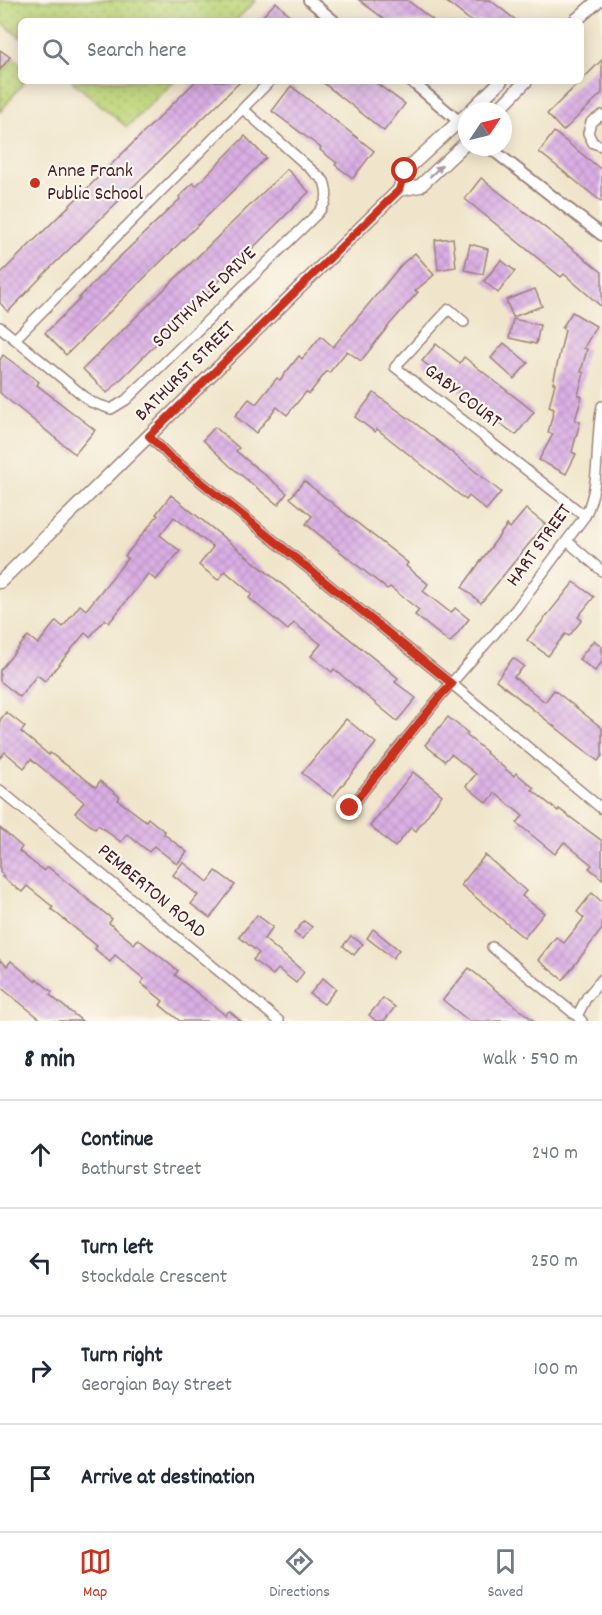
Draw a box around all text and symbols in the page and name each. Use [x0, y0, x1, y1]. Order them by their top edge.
search box [18, 18, 584, 84]
icon: search [39, 35, 72, 68]
text: Search here [87, 36, 186, 67]
north arrow [458, 102, 512, 156]
route start [391, 157, 417, 183]
place label: Anne Frank Public School [47, 158, 143, 209]
one-way arrow [428, 165, 443, 178]
marker: Anne Frank Public School [28, 176, 42, 190]
street label: SOUTHVALE DRIVE [147, 241, 263, 355]
street label: BATHURST STREET [129, 315, 243, 429]
street label: GABY COURT [417, 358, 507, 436]
street label: HART STREET [500, 499, 580, 593]
route end [336, 794, 362, 820]
street label: PEMBERTON ROAD [90, 838, 212, 946]
text: 8 min [24, 1042, 75, 1079]
text: Walk · 590 m [483, 1046, 578, 1074]
text: Continue [81, 1125, 153, 1156]
icon: ahead [24, 1138, 57, 1171]
text: 240 m [532, 1140, 578, 1168]
text: Bathurst Street [81, 1156, 201, 1184]
text: Turn left [81, 1233, 153, 1264]
icon: left [24, 1246, 57, 1279]
text: 250 m [531, 1248, 578, 1276]
text: Stockdale Crescent [81, 1264, 227, 1292]
text: Turn right [81, 1341, 163, 1372]
icon: right [24, 1354, 57, 1387]
text: 100 m [534, 1356, 578, 1384]
text: Georgian Bay Street [81, 1372, 232, 1400]
icon: arrive [24, 1462, 57, 1495]
text: Arrive at destination [81, 1463, 255, 1494]
tab: Map [79, 1545, 112, 1604]
tab: Directions [269, 1545, 330, 1604]
tab: Saved [487, 1545, 523, 1604]

